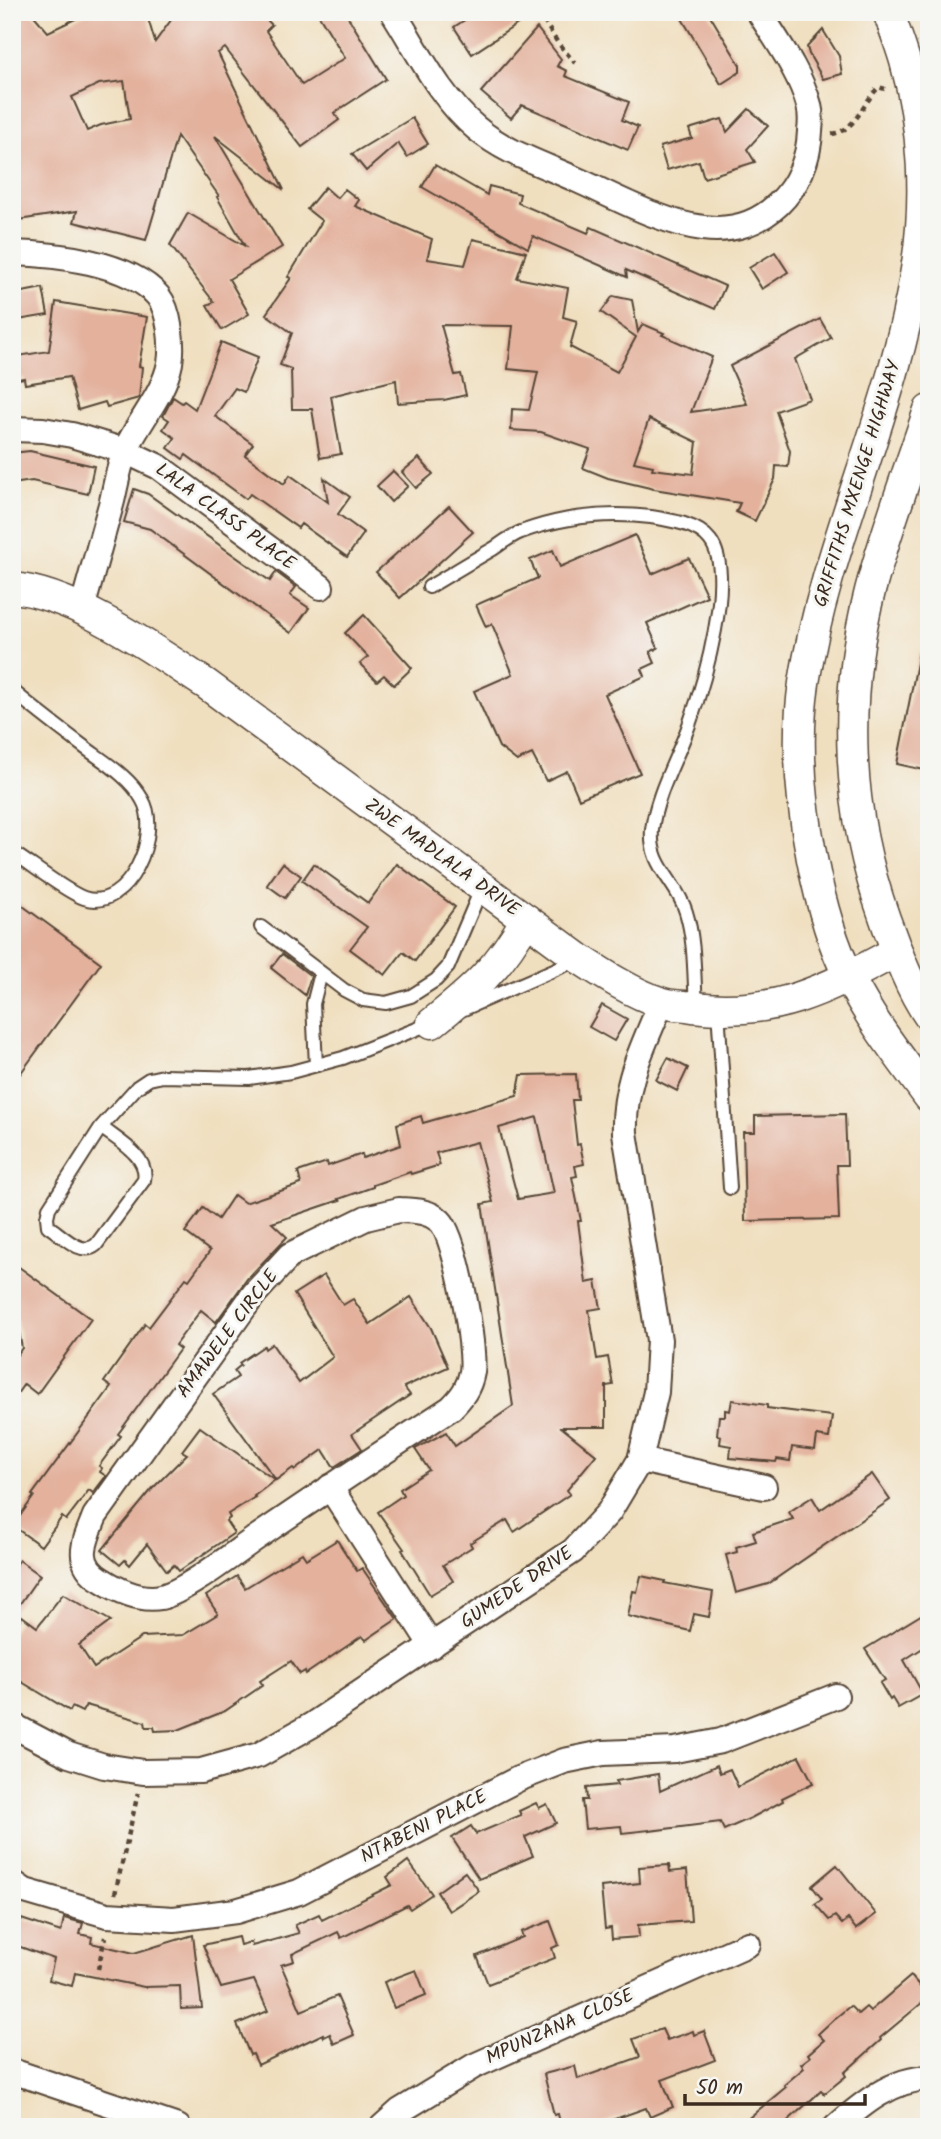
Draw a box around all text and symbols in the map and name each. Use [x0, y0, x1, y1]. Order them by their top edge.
street label: GRIFFITHS MXENGE HIGHWAY [806, 356, 910, 611]
street label: LALA CLASS PLACE [148, 456, 302, 579]
street label: ZWE MADLALA DRIVE [358, 791, 527, 925]
street label: AMAWELE CIRCLE [170, 1263, 287, 1405]
street label: GUMEDE DRIVE [455, 1539, 580, 1637]
street label: NTABENI PLACE [355, 1782, 493, 1872]
street label: MPUNZANA CLOSE [481, 1981, 640, 2073]
scale bar [685, 2062, 866, 2106]
text: 50 m [696, 2072, 743, 2105]

